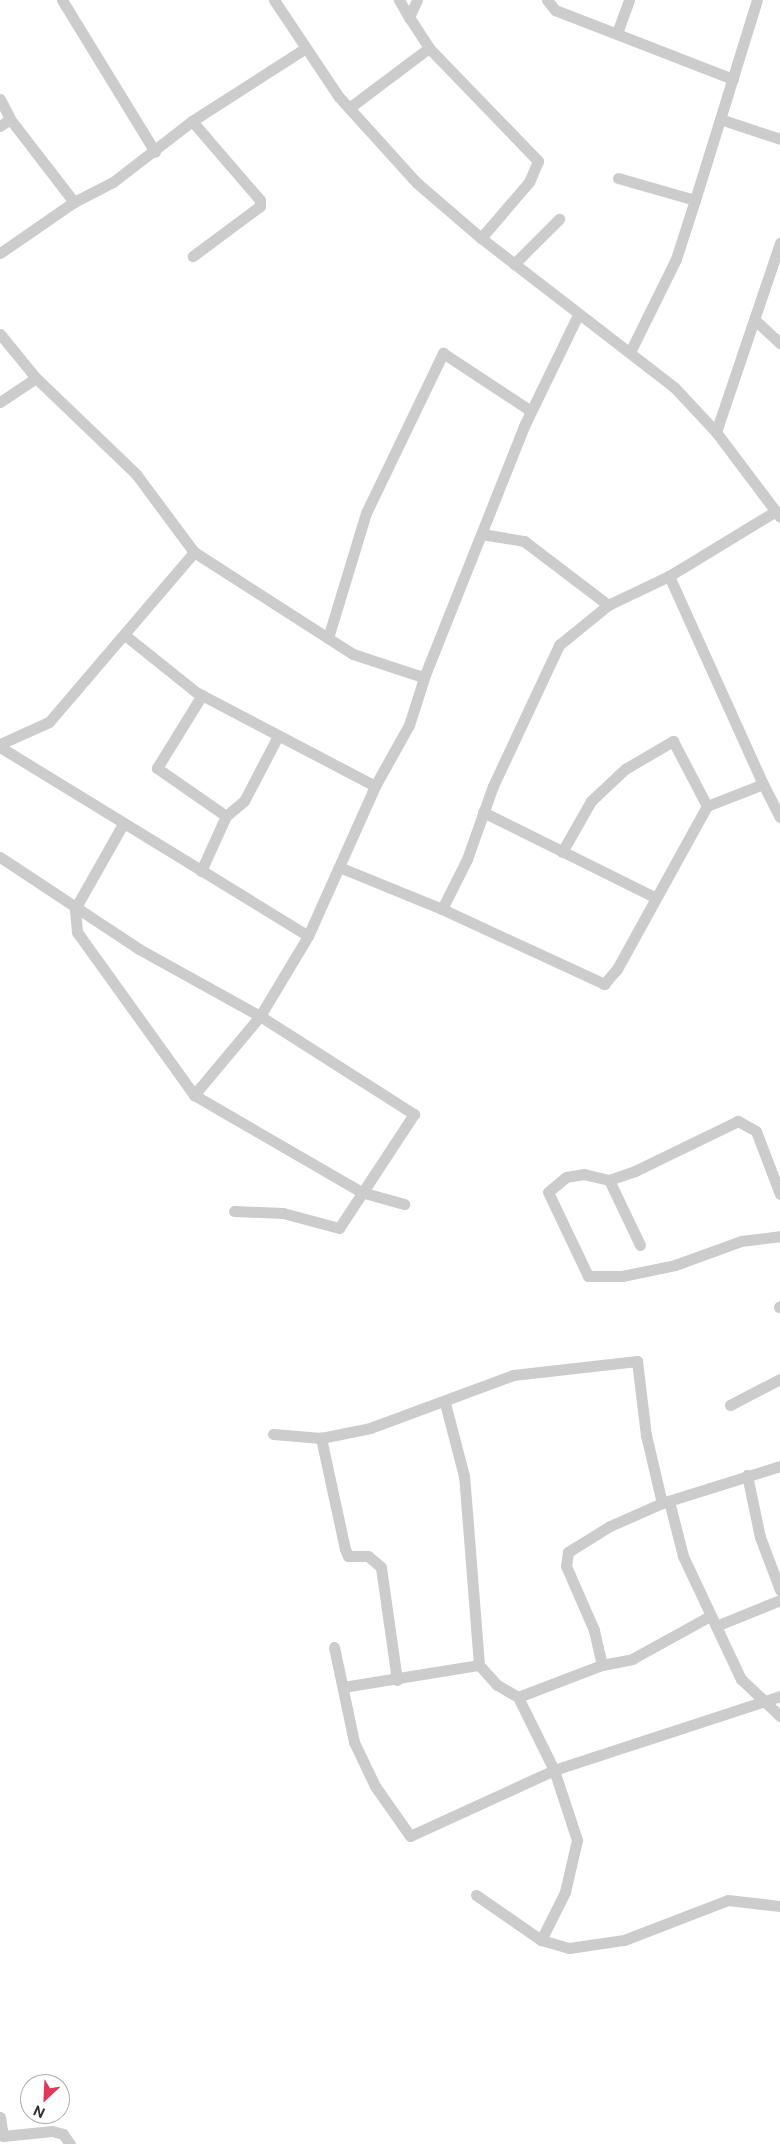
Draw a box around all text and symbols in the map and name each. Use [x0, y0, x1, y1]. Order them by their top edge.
north arrow [20, 2074, 70, 2124]
text: N [31, 2102, 47, 2121]

